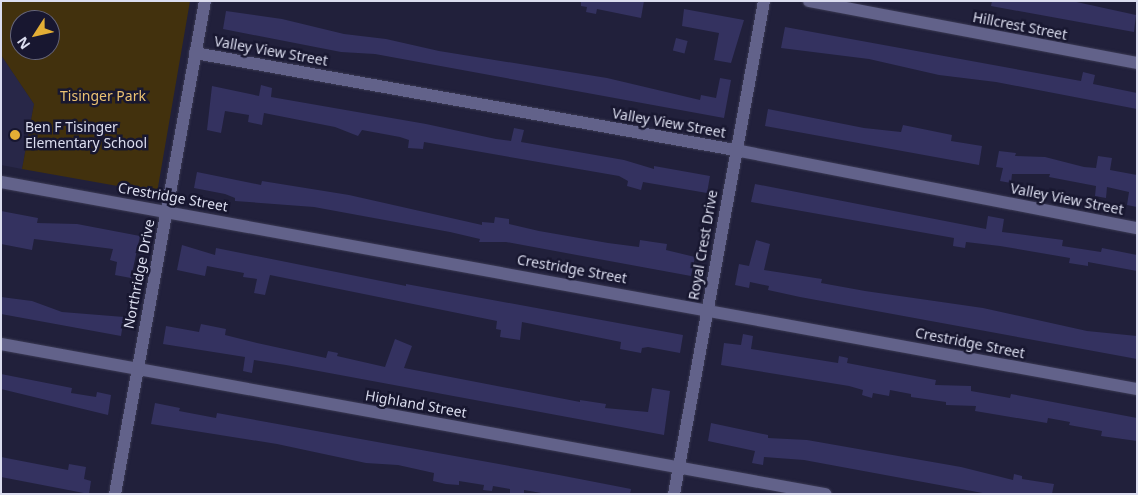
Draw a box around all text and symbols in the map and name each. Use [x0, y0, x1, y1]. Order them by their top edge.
street label: Hillcrest Street [971, 9, 1069, 43]
north arrow [10, 10, 60, 60]
text: N [12, 33, 34, 53]
street label: Valley View Street [213, 33, 329, 69]
park label: Tisinger Park [60, 88, 146, 104]
street label: Valley View Street [611, 105, 727, 141]
place label: Ben F Tisinger Elementary School [25, 119, 147, 152]
marker: Ben F Tisinger Elementary School [9, 129, 21, 141]
street label: Crestridge Street [117, 179, 229, 215]
street label: Valley View Street [1009, 180, 1125, 218]
street label: Royal Crest Drive [685, 189, 721, 301]
street label: Northridge Drive [120, 218, 158, 330]
street label: Crestridge Street [516, 251, 628, 287]
street label: Crestridge Street [914, 324, 1026, 362]
street label: Highland Street [364, 387, 468, 421]

